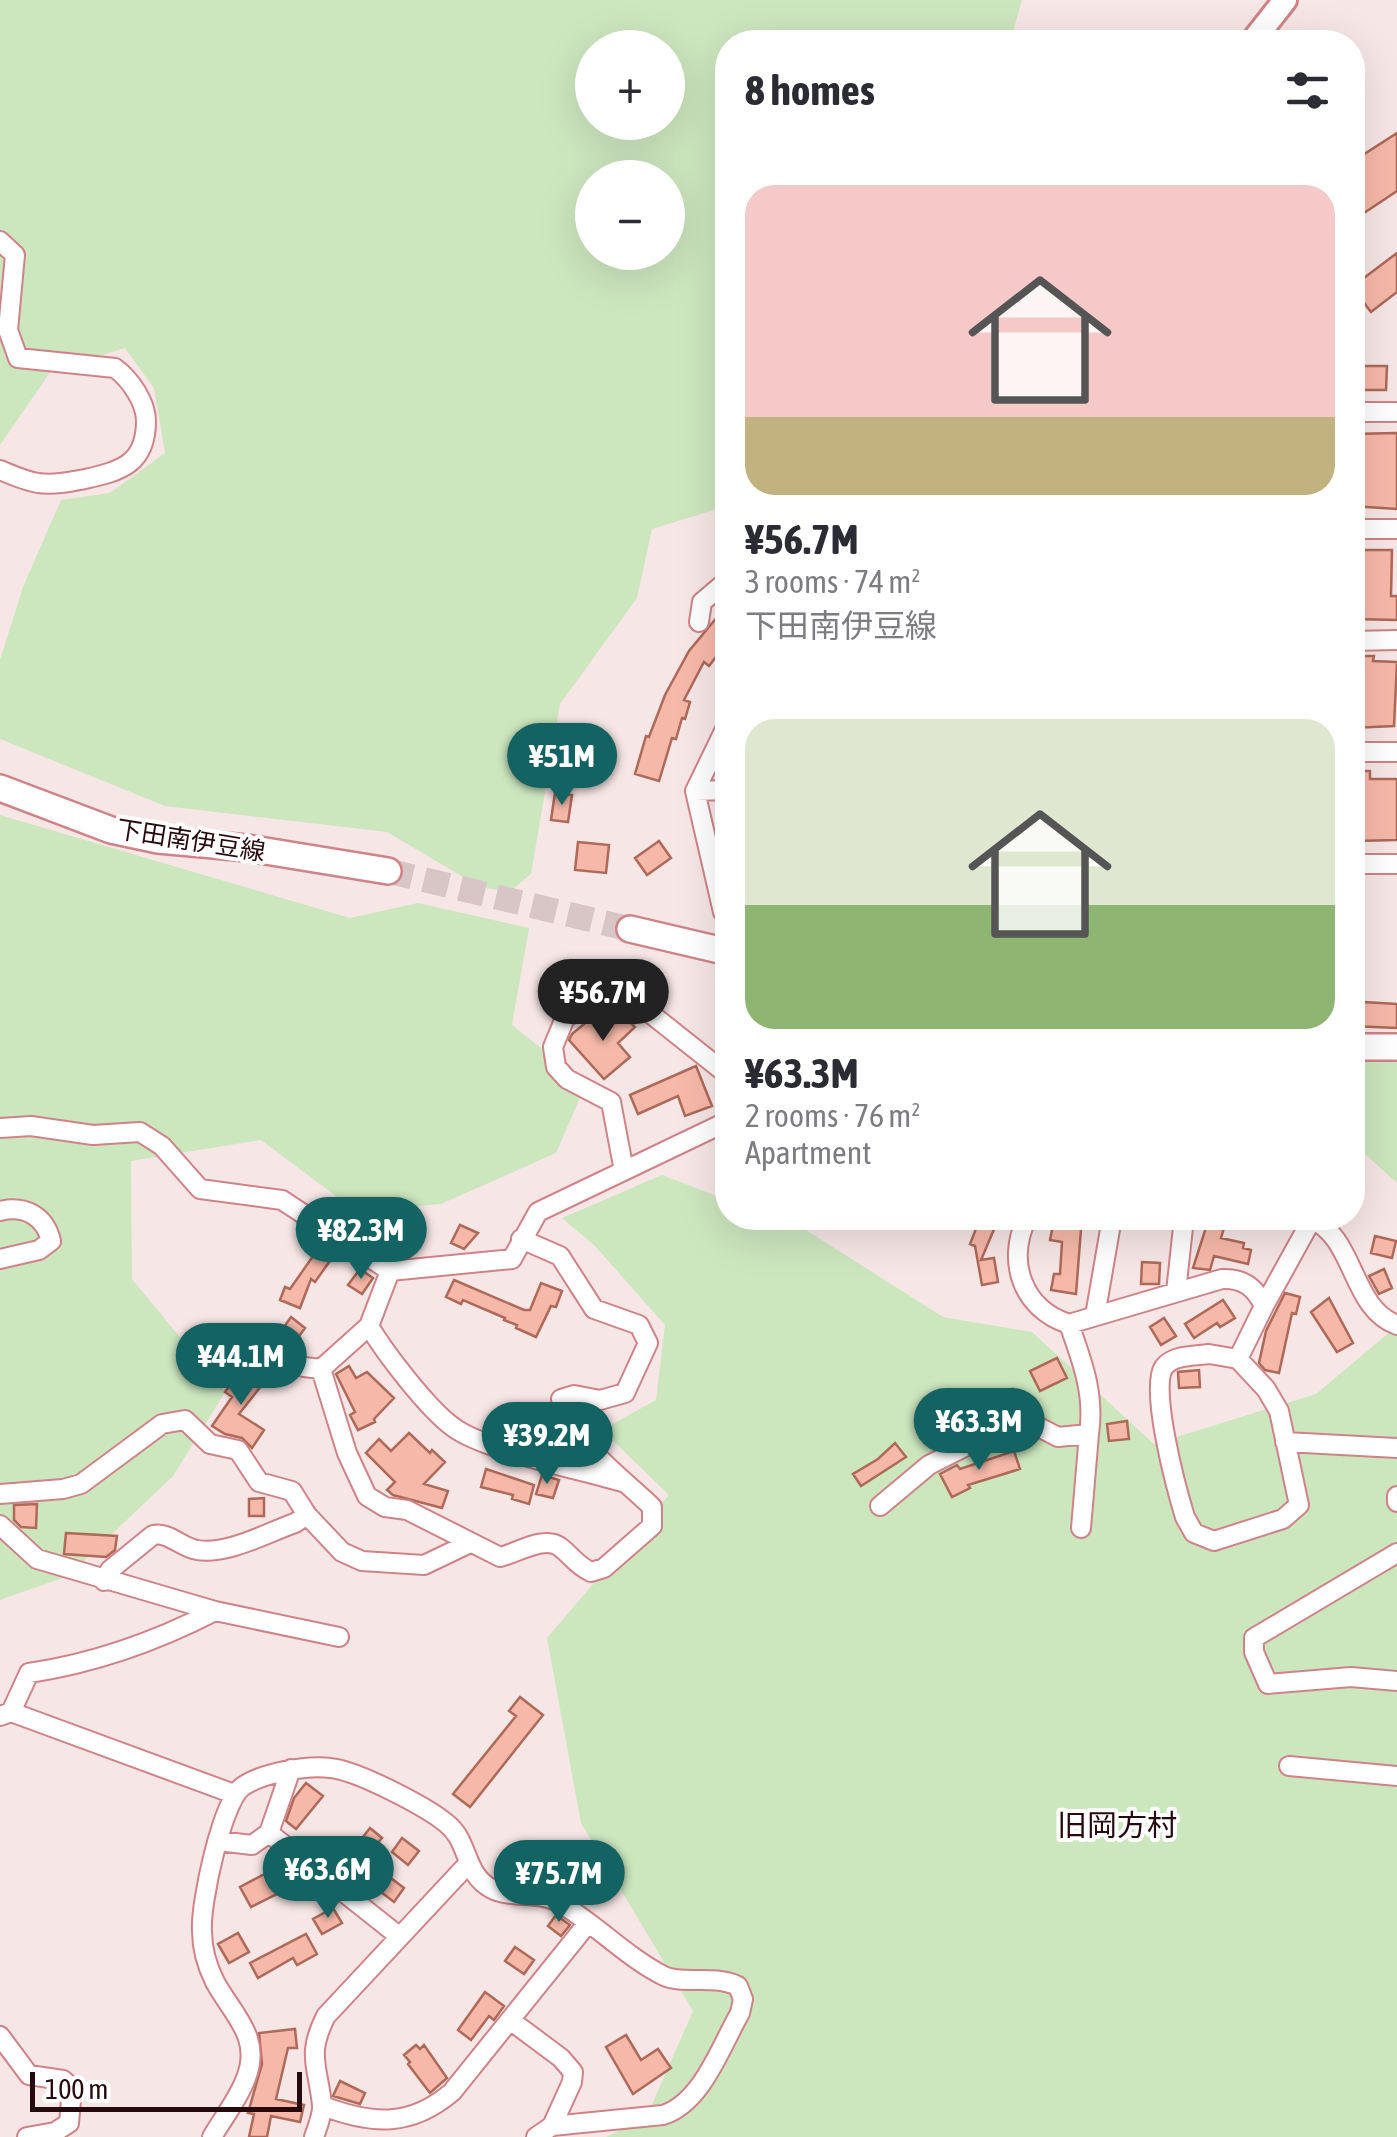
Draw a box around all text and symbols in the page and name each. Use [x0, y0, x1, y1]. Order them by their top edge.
map controls [575, 30, 685, 270]
button: + [575, 30, 685, 140]
icon: filters [1280, 63, 1335, 118]
text: 8 homes [745, 66, 875, 114]
button: − [575, 160, 685, 270]
icon: home [950, 250, 1130, 430]
text: ¥56.7M [745, 515, 859, 563]
text: 3 rooms · 74 m² [745, 563, 920, 600]
text: 下田南伊豆線 [745, 607, 937, 644]
pin: ¥51M [503, 723, 621, 808]
text: ¥51M [529, 737, 595, 774]
icon: home [950, 784, 1130, 964]
street label: 下田南伊豆線 [115, 814, 267, 866]
pin: ¥56.7M [522, 959, 684, 1044]
text: ¥56.7M [560, 973, 646, 1010]
text: ¥63.3M [745, 1049, 859, 1097]
text: 2 rooms · 76 m² [745, 1097, 920, 1134]
text: Apartment [745, 1134, 871, 1171]
pin: ¥82.3M [280, 1197, 442, 1282]
text: ¥82.3M [318, 1211, 404, 1248]
pin: ¥44.1M [160, 1323, 322, 1408]
text: ¥44.1M [198, 1337, 284, 1374]
pin: ¥63.3M [898, 1388, 1060, 1473]
pin: ¥39.2M [466, 1402, 628, 1487]
text: ¥63.3M [936, 1402, 1022, 1439]
text: ¥39.2M [504, 1416, 590, 1453]
district label: 旧岡方村 [1057, 1808, 1177, 1842]
pin: ¥63.6M [247, 1836, 409, 1921]
pin: ¥75.7M [478, 1840, 640, 1925]
text: ¥63.6M [285, 1850, 371, 1887]
text: ¥75.7M [516, 1854, 602, 1891]
scale bar [30, 2067, 302, 2112]
text: 100 m [45, 2073, 108, 2105]

